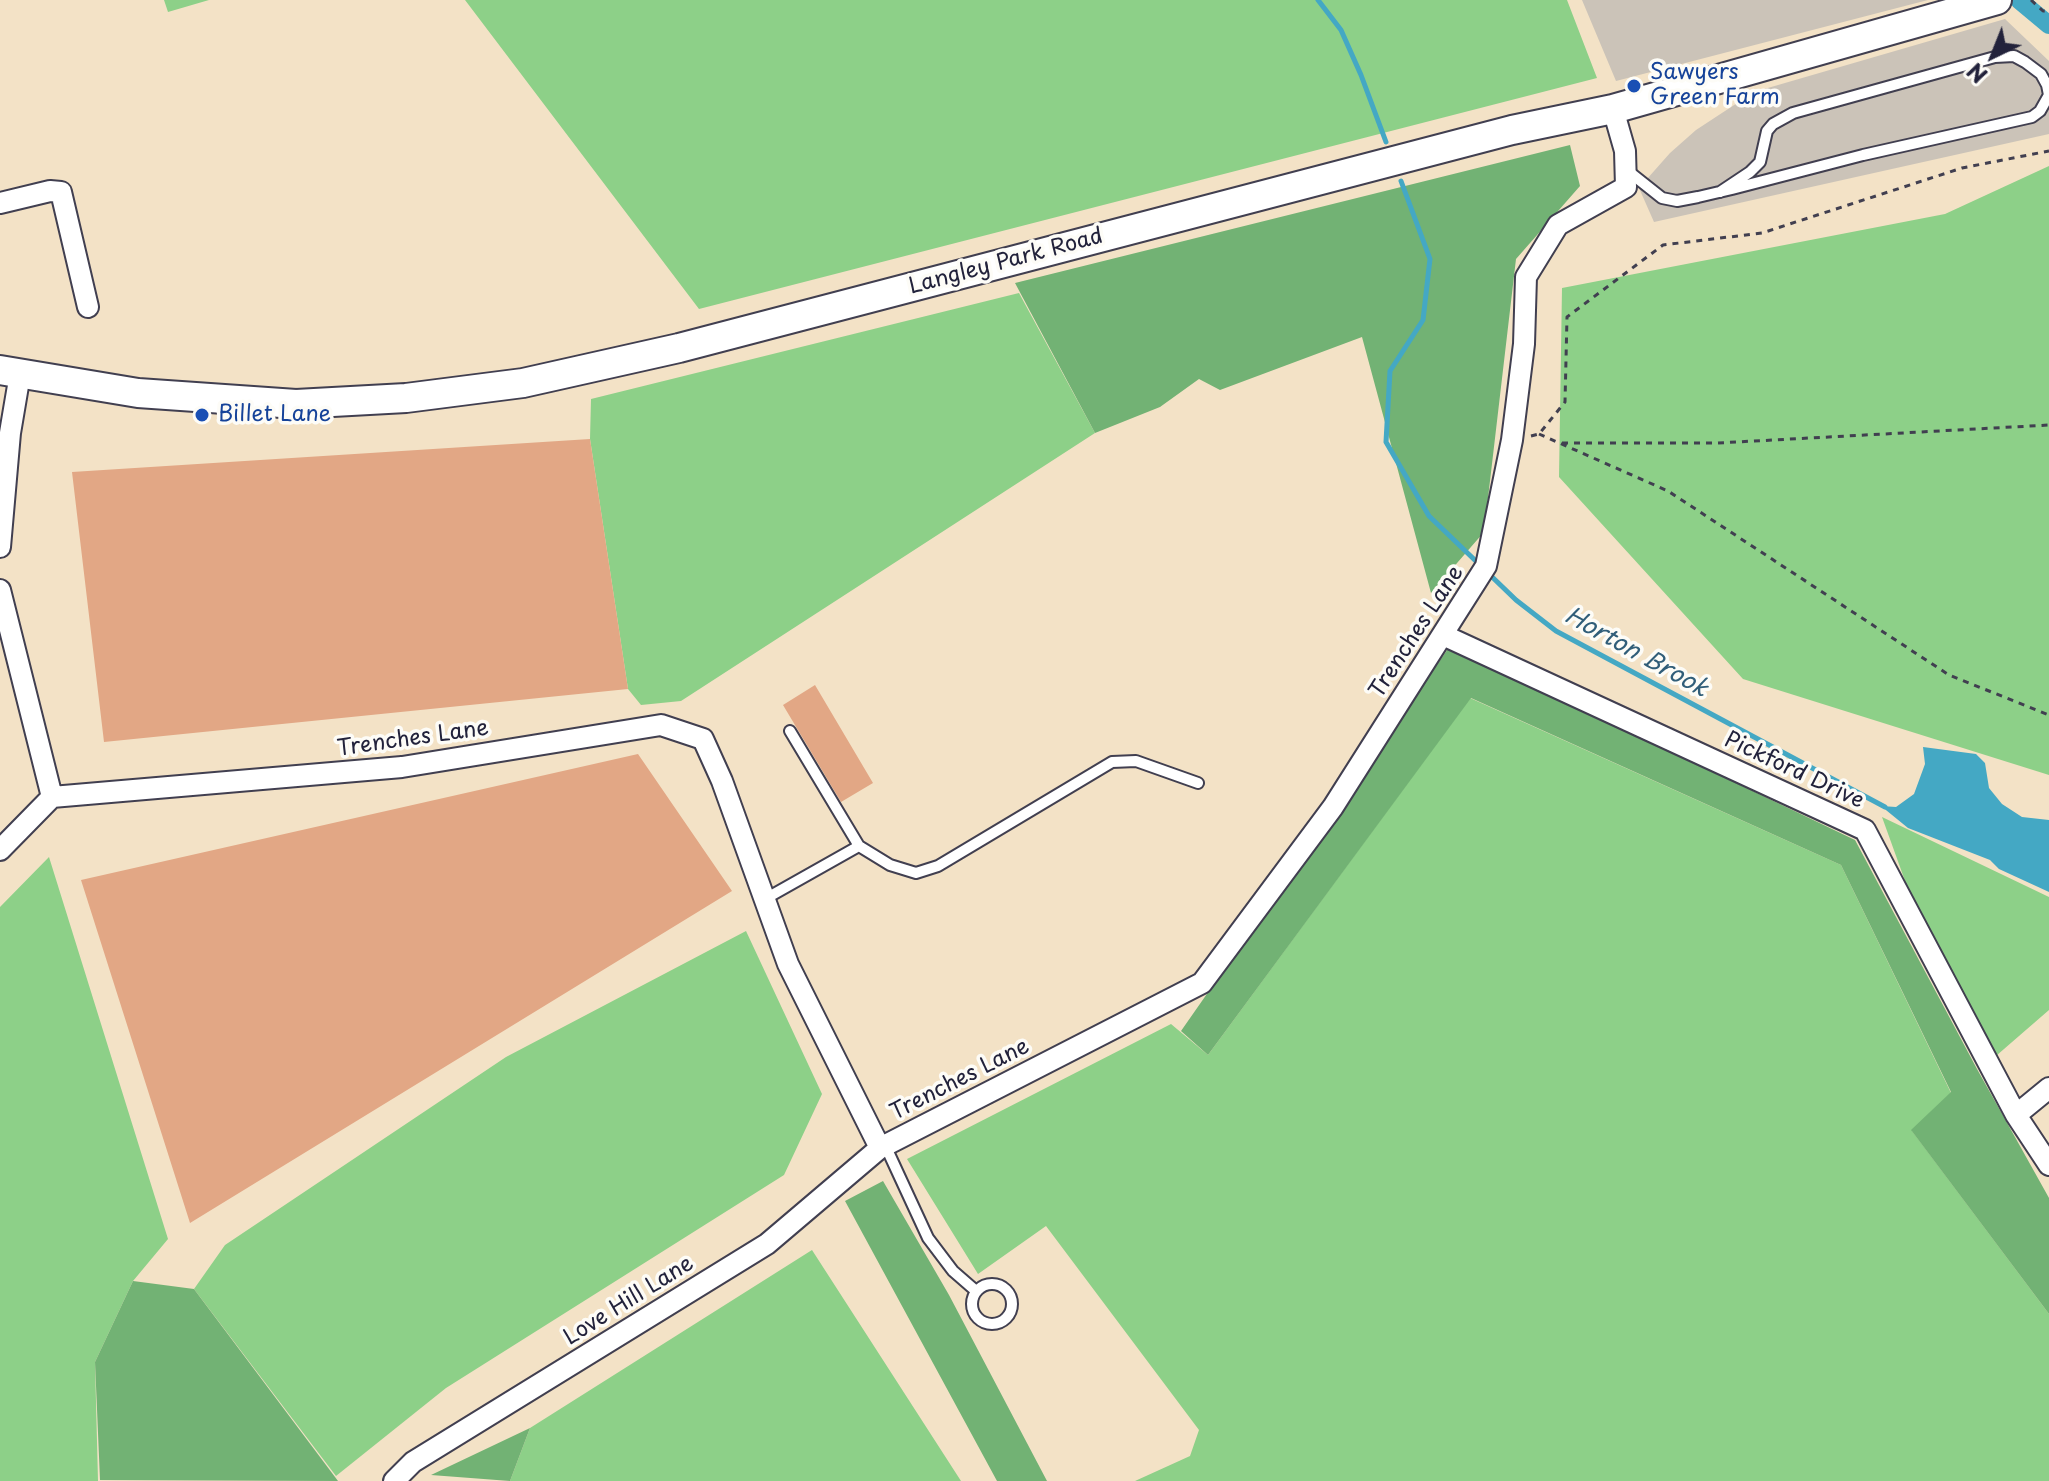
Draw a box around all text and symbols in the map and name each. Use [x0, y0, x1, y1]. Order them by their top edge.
north arrow [1953, 16, 2033, 96]
text: N [1959, 56, 1994, 92]
place label: Sawyers Green Farm [1650, 60, 1780, 112]
marker: Sawyers Green Farm [1625, 77, 1643, 95]
street label: Langley Park Road [906, 223, 1106, 301]
place label: Billet Lane [218, 402, 331, 428]
marker: Billet Lane [193, 406, 211, 424]
street label: Trenches Lane [1364, 561, 1470, 703]
water label: Horton Brook [1559, 602, 1713, 704]
street label: Trenches Lane [336, 715, 490, 763]
street label: Pickford Drive [1720, 727, 1868, 815]
street label: Trenches Lane [886, 1034, 1034, 1126]
street label: Love Hill Lane [559, 1251, 699, 1351]

